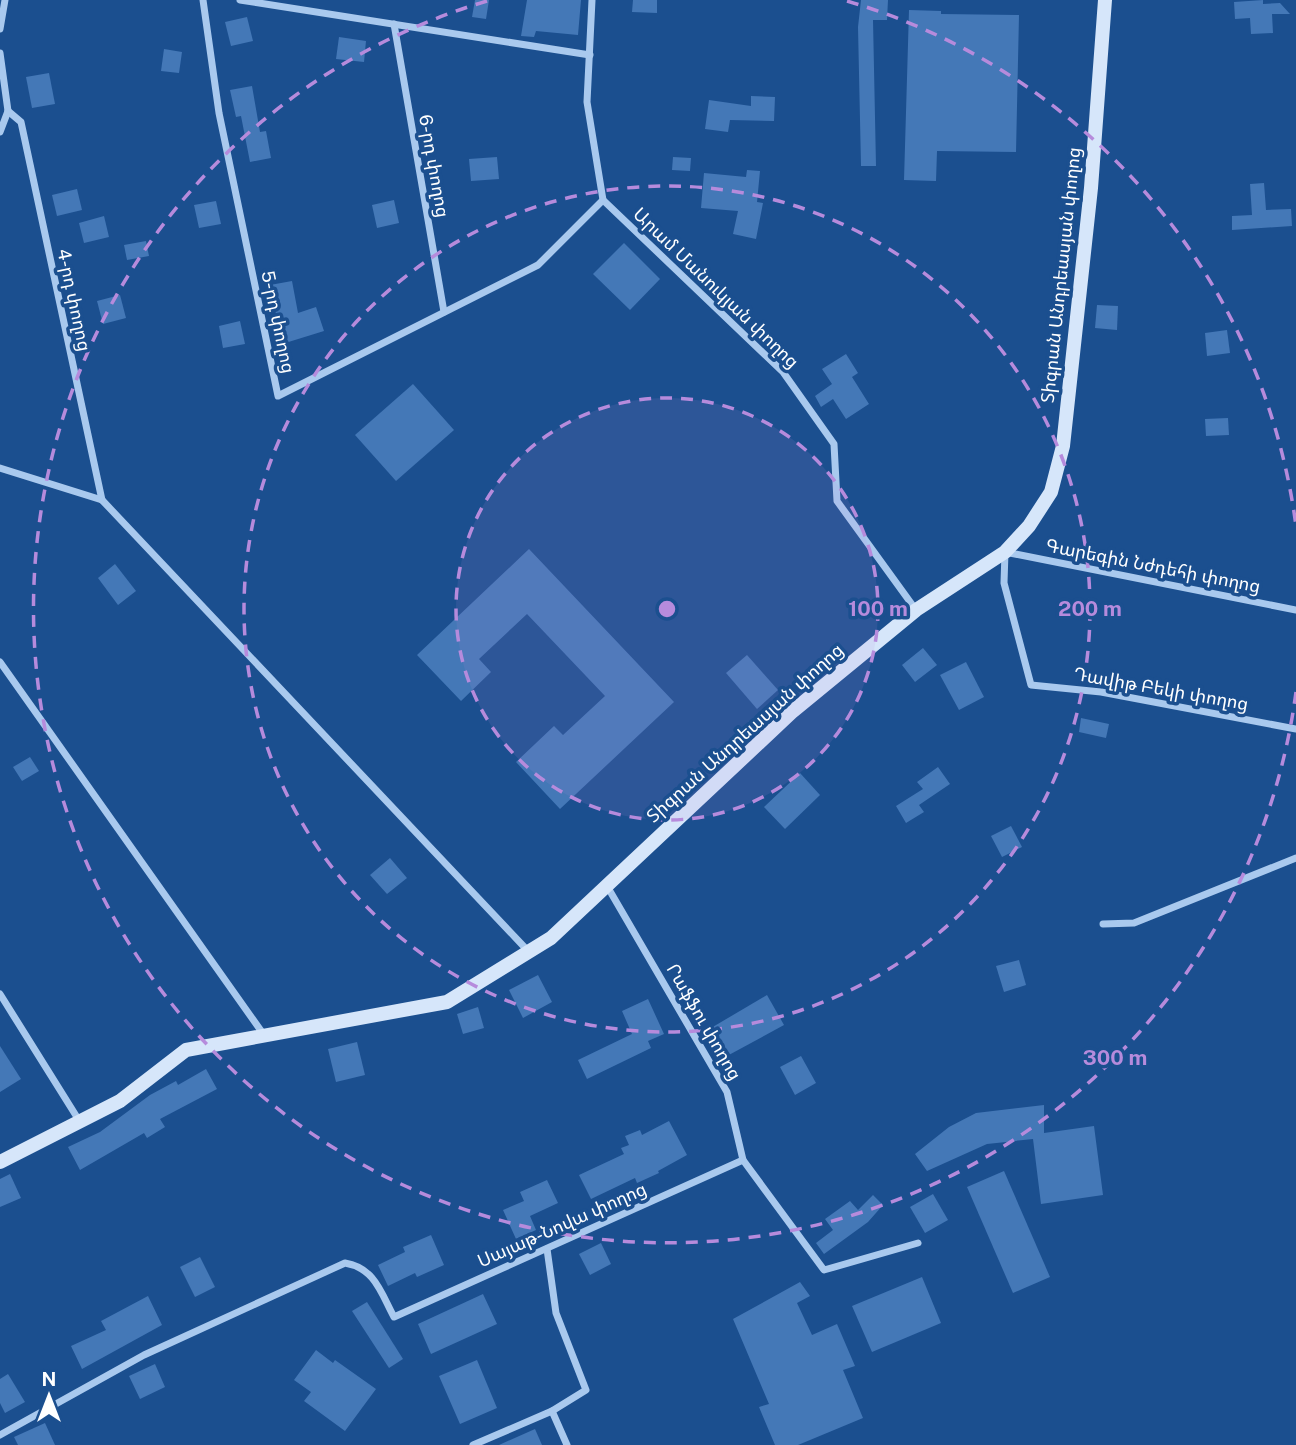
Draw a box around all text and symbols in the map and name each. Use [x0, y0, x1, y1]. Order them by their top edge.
street label: 6-րդ փողոց [415, 113, 454, 219]
street label: Տիգրան Անդրեասյան փողոց [1037, 146, 1084, 404]
street label: Արամ Մանուկյան փողոց [629, 203, 803, 372]
street label: 4-րդ փողոց [53, 247, 96, 353]
street label: 5-րդ փողոց [257, 269, 300, 375]
street label: Գարեգին Նժդեհի փողոց [1044, 534, 1262, 597]
text: 100 m [848, 596, 908, 621]
text: 200 m [1058, 596, 1122, 621]
centre of rings [655, 597, 679, 621]
street label: Տիգրան Անդրեասյան փողոց [642, 639, 847, 826]
street label: Դավիթ Բեկի փողոց [1072, 663, 1250, 714]
street label: Րաֆֆու փողոց [663, 960, 746, 1084]
text: 300 m [1083, 1045, 1147, 1070]
street label: Սայաթ-Նովա փողոց [474, 1178, 650, 1271]
north arrow [14, 1361, 84, 1431]
text: N [42, 1368, 56, 1390]

